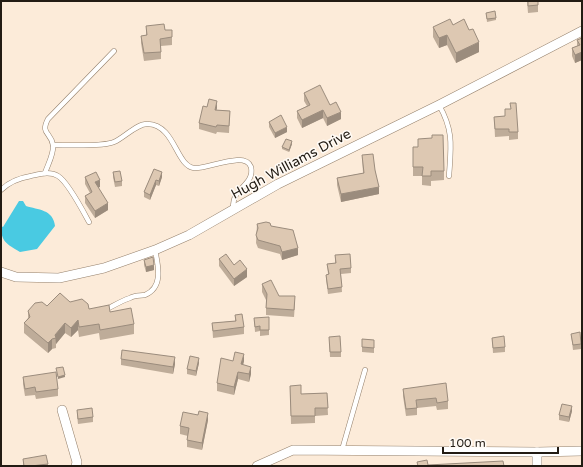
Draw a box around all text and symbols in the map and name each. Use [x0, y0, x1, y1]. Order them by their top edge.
street label: Hugh Williams Drive [228, 125, 354, 203]
scale bar [443, 429, 558, 455]
text: 100 m [449, 436, 486, 450]

